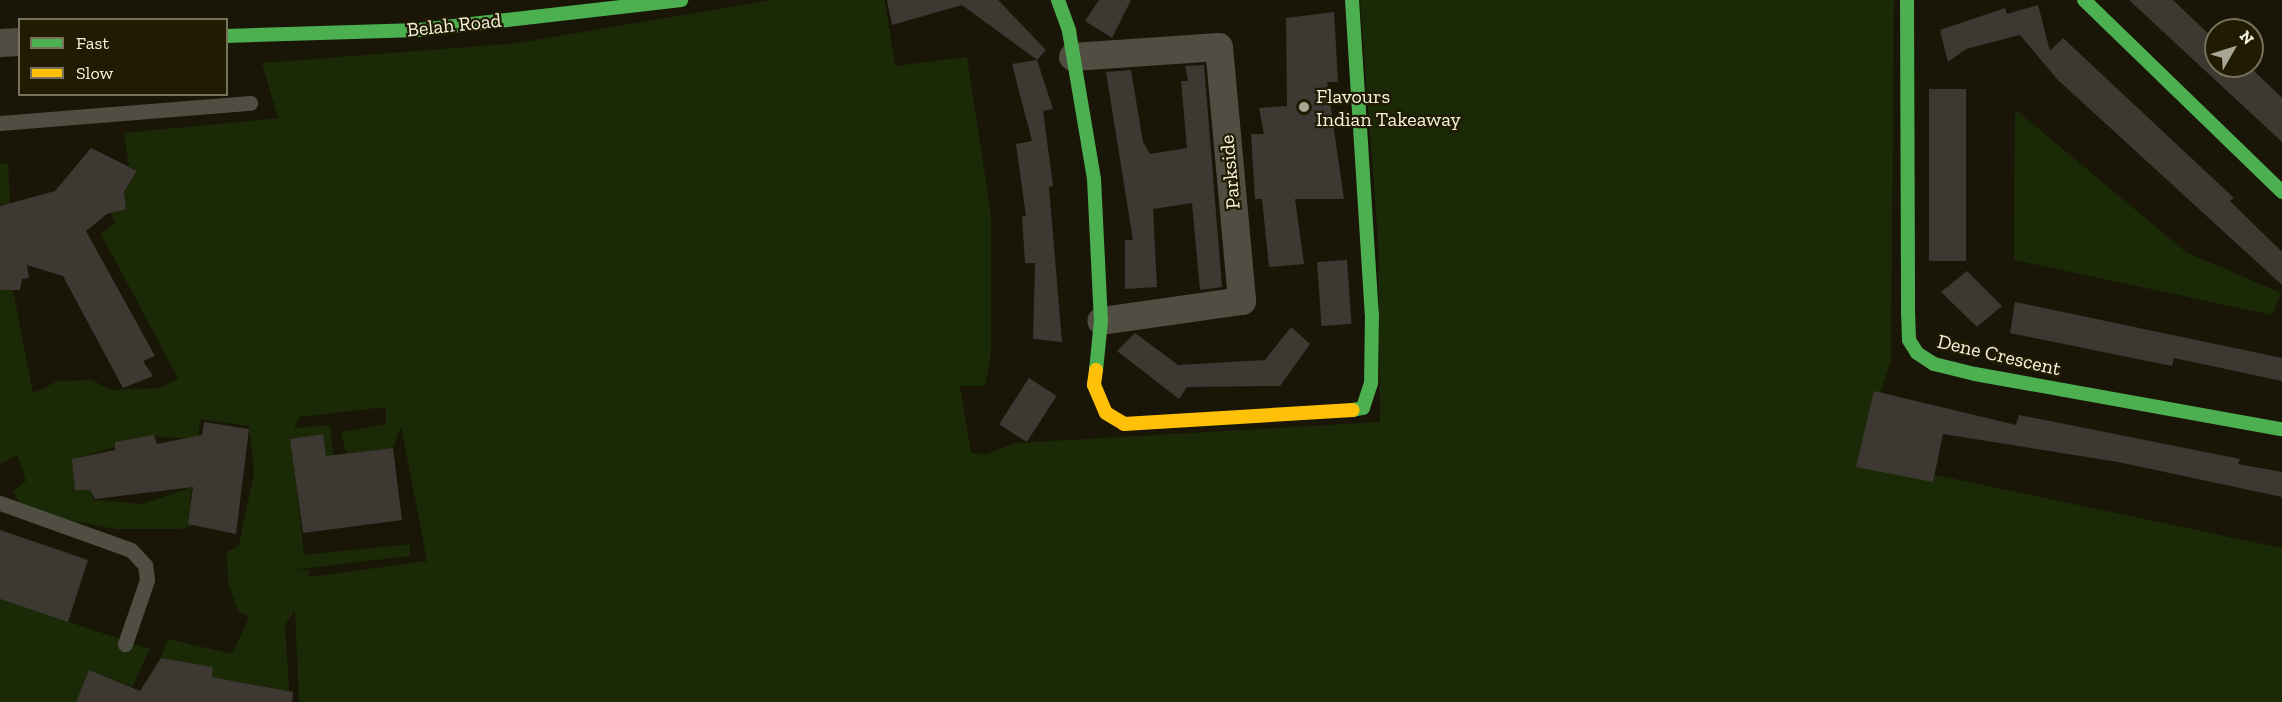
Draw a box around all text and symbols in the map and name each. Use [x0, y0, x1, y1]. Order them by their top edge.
street label: Belah Road [405, 8, 503, 42]
legend [18, 18, 228, 96]
north arrow [2204, 18, 2264, 78]
text: N [2236, 27, 2258, 48]
text: Fast [76, 32, 109, 54]
text: Slow [76, 62, 113, 84]
place label: Flavours Indian Takeaway [1316, 84, 1461, 131]
marker: Flavours Indian Takeaway [1297, 100, 1311, 114]
street label: Parkside [1215, 134, 1245, 210]
street label: Dene Crescent [1935, 329, 2063, 381]

